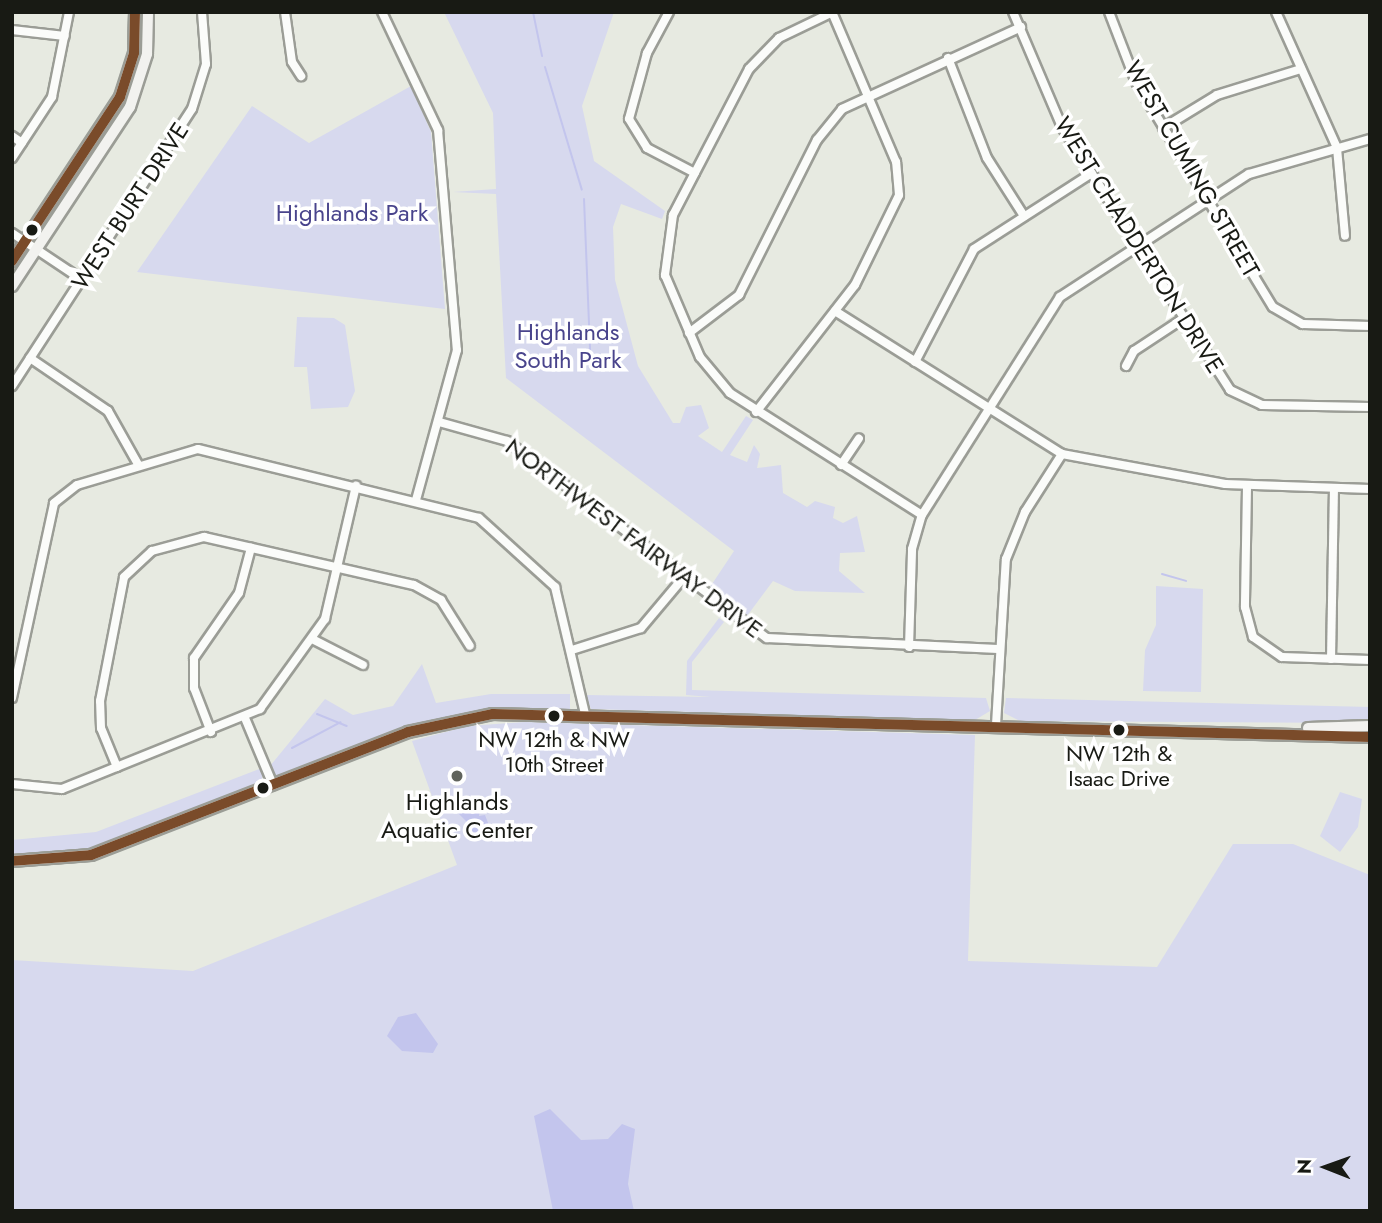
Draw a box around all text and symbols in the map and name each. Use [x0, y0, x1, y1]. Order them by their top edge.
street label: WEST CUMING STREET [1118, 56, 1266, 282]
street label: WEST CHADDERTON DRIVE [1048, 112, 1230, 378]
street label: WEST BURT DRIVE [65, 117, 195, 295]
park label: Highlands Park [276, 199, 428, 227]
unlabelled marker [25, 223, 39, 237]
park label: Highlands South Park [514, 318, 622, 374]
street label: NORTHWEST FAIRWAY DRIVE [500, 432, 768, 644]
marker: NW 12th & NW 10th Street [547, 709, 561, 723]
marker: NW 12th & Isaac Drive [1112, 723, 1126, 737]
place label: NW 12th & NW 10th Street [478, 726, 630, 778]
place label: NW 12th & Isaac Drive [1066, 740, 1172, 792]
marker: Highlands Aquatic Center [449, 768, 465, 784]
unlabelled marker [256, 781, 270, 795]
place label: Highlands Aquatic Center [381, 788, 533, 844]
north arrow [1291, 1132, 1361, 1202]
text: N [1291, 1159, 1318, 1174]

